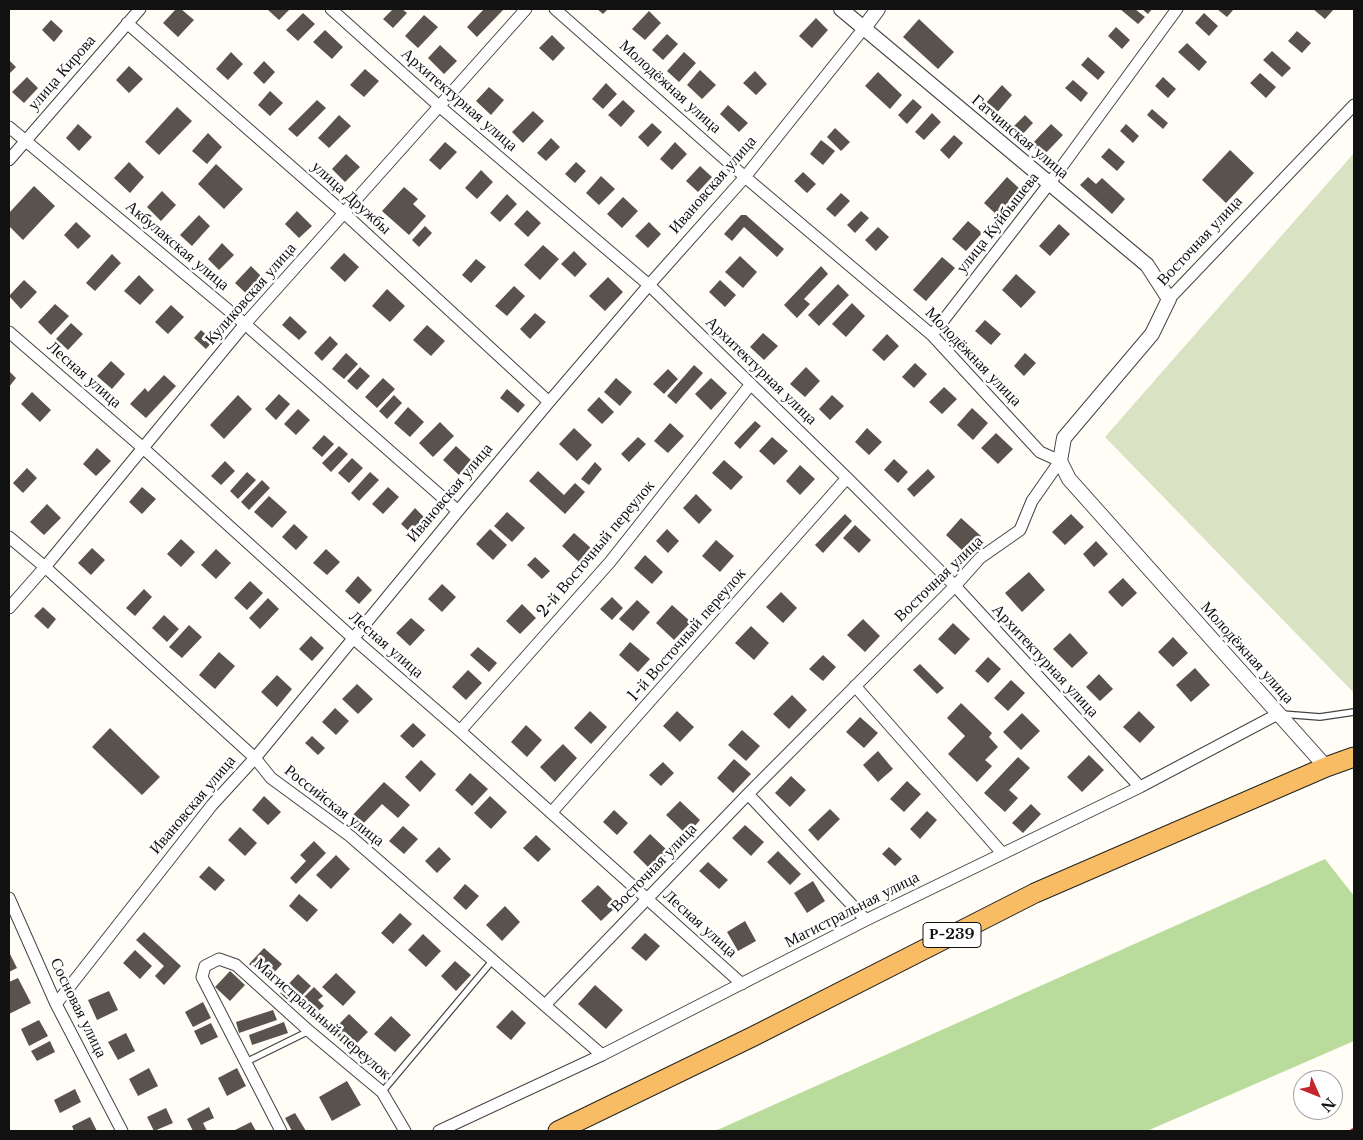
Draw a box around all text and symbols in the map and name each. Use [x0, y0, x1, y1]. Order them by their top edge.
street label: улица Кирова [24, 31, 100, 115]
street label: Молодёжная улица [615, 36, 725, 138]
street label: Архитектурная улица [397, 44, 521, 156]
street label: Гатчинская улица [968, 91, 1072, 183]
street label: Ивановская улица [665, 132, 761, 238]
street label: улица Дружбы [307, 157, 395, 239]
street label: улица Куйбышева [953, 169, 1043, 277]
street label: Восточная улица [1154, 192, 1246, 290]
street label: Акбулакская улица [121, 197, 233, 295]
street label: Куликовская улица [201, 239, 301, 349]
street label: Молодёжная улица [921, 303, 1025, 411]
street label: Архитектурная улица [701, 313, 821, 429]
street label: Лесная улица [43, 337, 125, 413]
street label: Ивановская улица [403, 440, 497, 546]
street label: 2-й Восточный переулок [533, 477, 659, 621]
street label: Восточная улица [891, 532, 987, 626]
street label: 1-й Восточный переулок [624, 564, 750, 706]
street label: Молодёжная улица [1196, 598, 1298, 708]
street label: Архитектурная улица [988, 600, 1102, 722]
street label: Лесная улица [345, 607, 427, 683]
street label: Ивановская улица [146, 752, 240, 858]
street label: Российская улица [280, 761, 388, 851]
street label: Восточная улица [607, 820, 701, 916]
street label: Магистральная улица [782, 868, 922, 952]
street label: Лесная улица [659, 886, 741, 962]
road number: Р-239 [923, 922, 981, 948]
street label: Магистральный переулок [250, 954, 394, 1084]
street label: Сосновая улица [46, 955, 110, 1061]
north arrow [1293, 1070, 1343, 1120]
text: N [1317, 1094, 1339, 1116]

